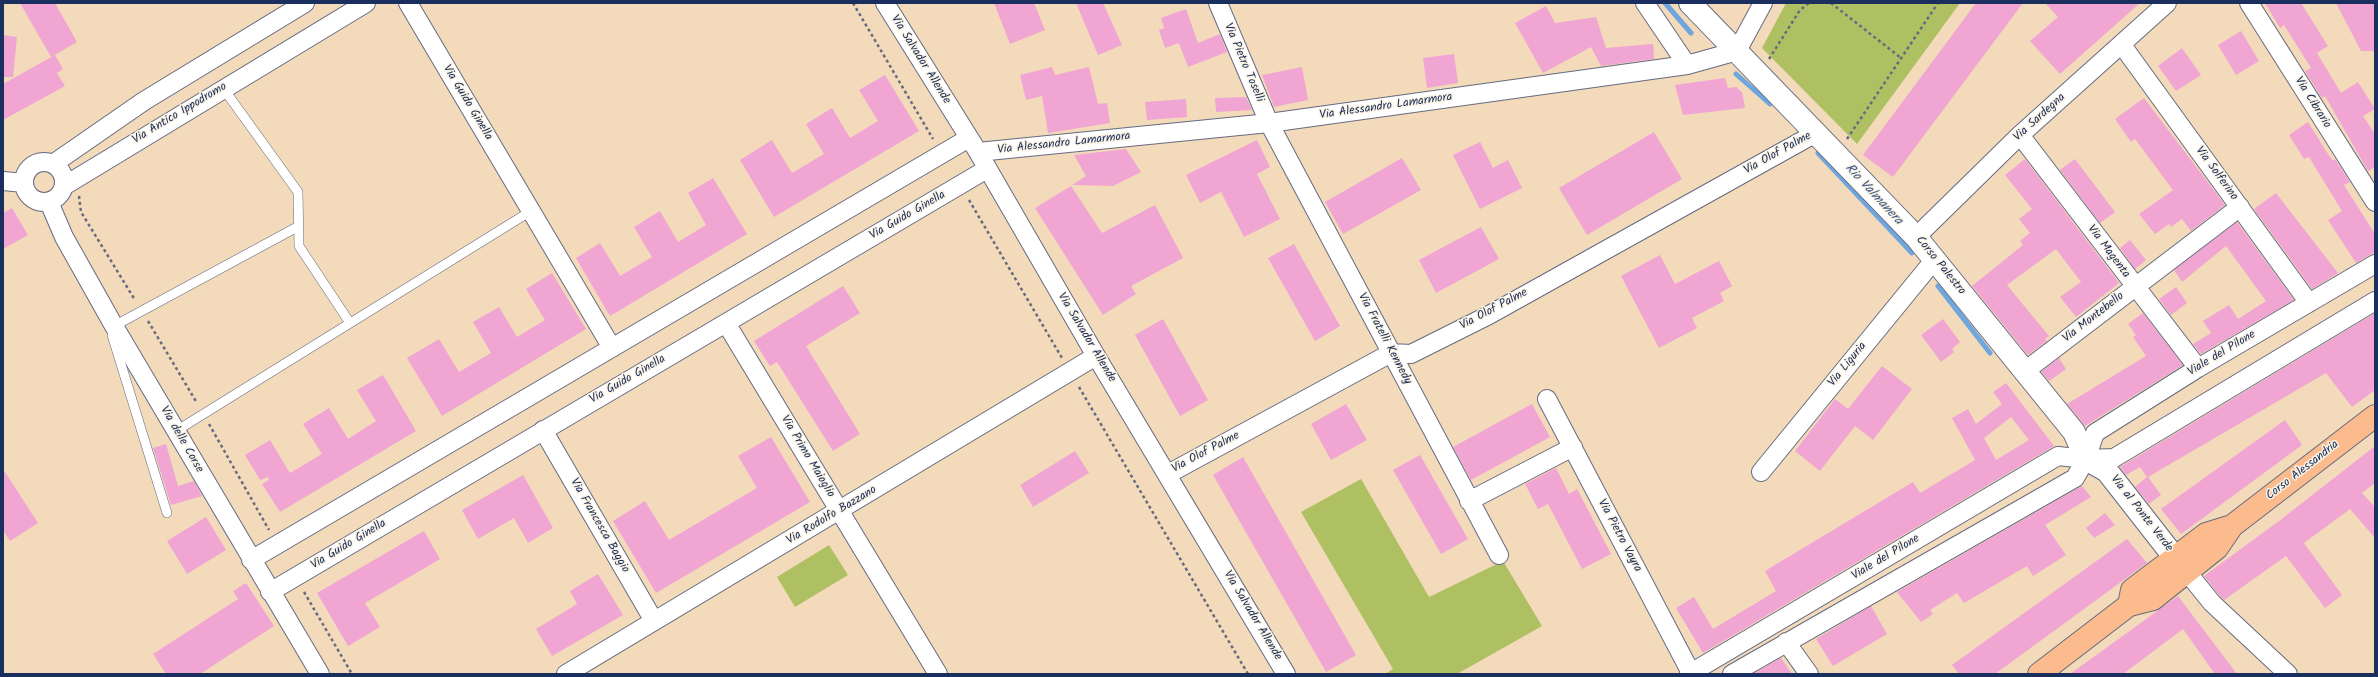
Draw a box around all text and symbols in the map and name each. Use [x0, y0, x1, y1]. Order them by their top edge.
street label: Via Salvador Allende [887, 13, 953, 107]
street label: Via Pietro Toselli [1220, 21, 1266, 105]
street label: Via Guido Ginella [439, 63, 495, 143]
street label: Via Cibrario [2291, 75, 2333, 131]
street label: Via Antico Ippodromo [130, 80, 230, 148]
street label: Via Alessandro Lamarmora [1319, 91, 1453, 123]
street label: Via Sardegna [2011, 91, 2069, 145]
street label: Via Alessandro Lamarmora [997, 130, 1131, 158]
street label: Via Olof Palme [1742, 130, 1814, 178]
street label: Via Solferino [2192, 144, 2240, 204]
water label: Rio Valmanera [1841, 161, 1905, 229]
street label: Via Guido Ginella [867, 188, 949, 244]
street label: Via Magenta [2083, 223, 2133, 281]
street label: Corso Palestro [1912, 234, 1968, 298]
street label: Via Olof Palme [1458, 286, 1530, 334]
street label: Via Montebello [2060, 290, 2128, 346]
street label: Via Salvador Allende [1054, 291, 1118, 385]
street label: Via Fratelli Kennedy [1354, 291, 1414, 387]
street label: Viale del Pilone [2185, 328, 2259, 380]
street label: Via Liguria [1826, 340, 1870, 390]
street label: Via Guido Ginella [587, 352, 669, 408]
street label: Via delle Corse [156, 404, 206, 476]
street label: Via Primo Maioglio [777, 413, 837, 501]
street label: Via Olof Palme [1170, 429, 1242, 477]
street label: Corso Alessandria [2264, 438, 2342, 504]
street label: Via al Ponte Verde [2107, 473, 2175, 555]
street label: Via Francesca Baggio [566, 476, 632, 576]
street label: Via Rodolfo Bazzano [784, 483, 880, 549]
street label: Via Pietro Vayra [1594, 497, 1644, 575]
street label: Via Guido Ginella [309, 517, 389, 573]
street label: Viale del Pilone [1849, 532, 1923, 584]
street label: Via Salvador Allende [1220, 569, 1284, 663]

